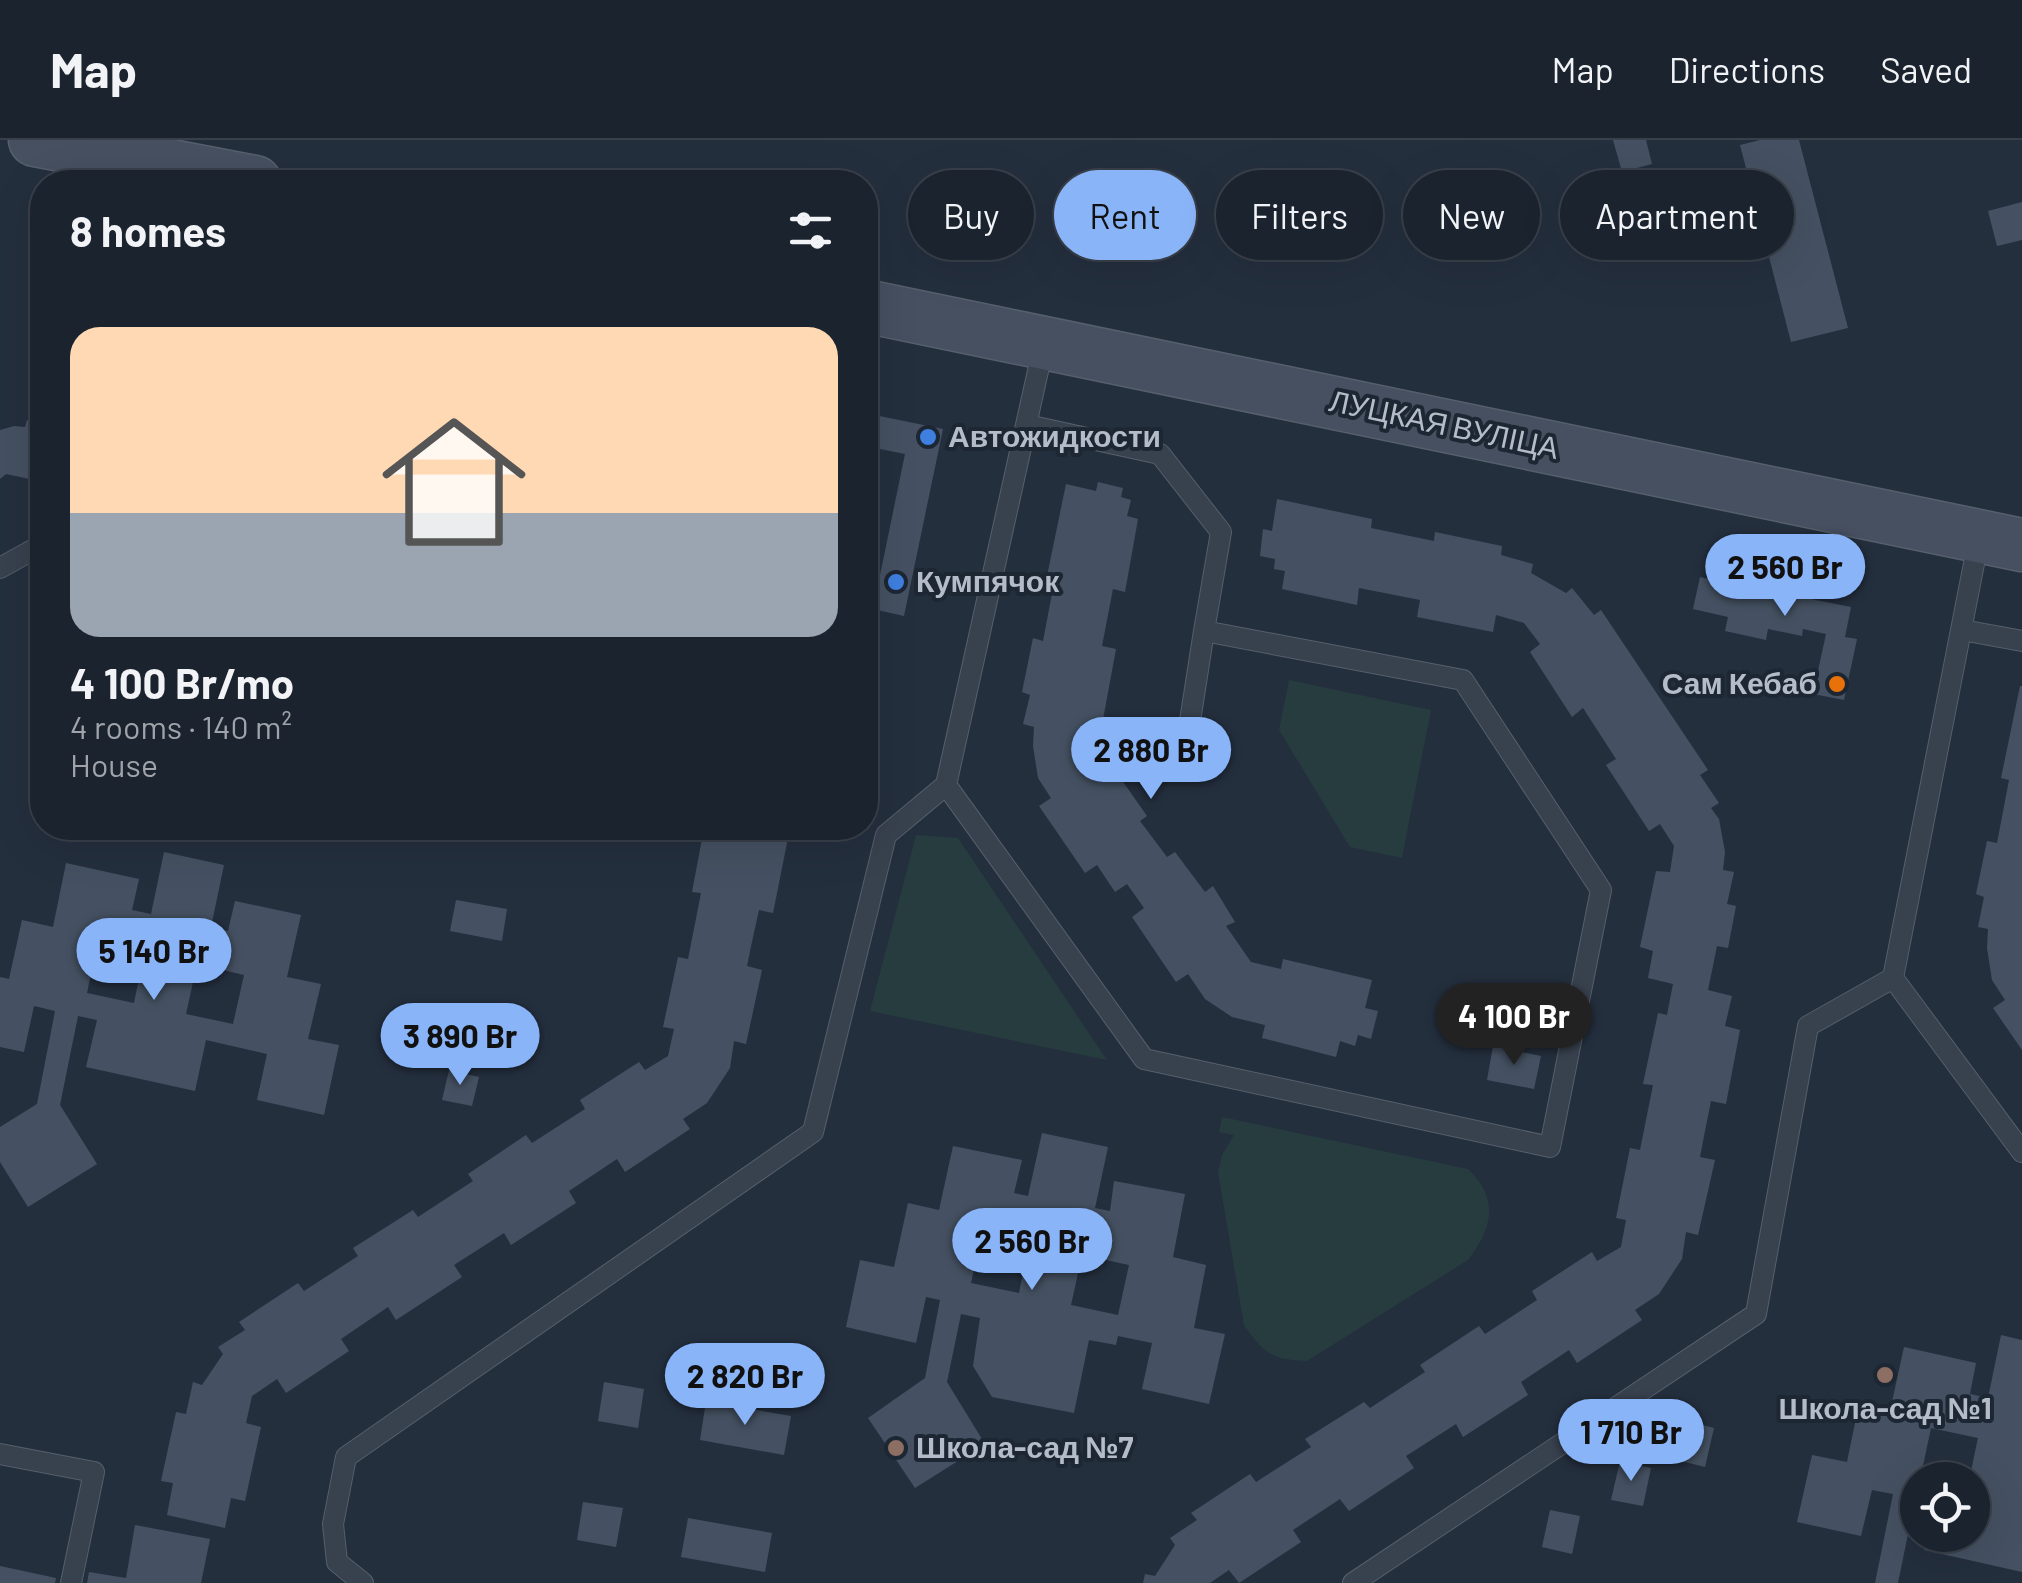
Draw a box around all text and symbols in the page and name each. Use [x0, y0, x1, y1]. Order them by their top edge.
text: Map [50, 40, 137, 98]
text: Map [1552, 48, 1614, 90]
text: Directions [1669, 48, 1825, 90]
text: Saved [1880, 48, 1972, 90]
chip: Buy [908, 170, 1034, 260]
chip: Rent [1054, 170, 1196, 260]
chip: Filters [1216, 170, 1383, 260]
chip: New [1403, 170, 1540, 260]
chip: Apartment [1560, 170, 1794, 260]
icon: filters [783, 203, 838, 258]
text: 8 homes [70, 205, 226, 255]
street label: ЛУЦКАЯ ВУЛІЦА [1327, 381, 1562, 465]
icon: home [364, 392, 544, 572]
place label: Автожидкости [948, 417, 1161, 453]
marker: Автожидкости [917, 426, 939, 448]
pin: 2 560 Br [1682, 534, 1888, 619]
text: 2 560 Br [1727, 547, 1843, 585]
place label: Кумпячок [916, 562, 1060, 598]
marker: Кумпячок [885, 571, 907, 593]
text: 4 100 Br/mo [70, 657, 294, 707]
place label: Сам Кебаб [1662, 664, 1817, 700]
marker: Сам Кебаб [1826, 673, 1848, 695]
text: 4 rooms · 140 m² [70, 707, 292, 745]
pin: 2 880 Br [1048, 717, 1254, 802]
text: 2 880 Br [1093, 730, 1209, 768]
text: House [70, 745, 158, 783]
pin: 5 140 Br [51, 918, 257, 1003]
text: 5 140 Br [98, 931, 210, 969]
pin: 4 100 Br [1411, 983, 1617, 1068]
text: 4 100 Br [1458, 996, 1570, 1034]
pin: 3 890 Br [357, 1003, 563, 1088]
text: 3 890 Br [403, 1016, 517, 1054]
pin: 2 560 Br [929, 1208, 1135, 1293]
text: 2 560 Br [974, 1221, 1090, 1259]
pin: 2 820 Br [642, 1343, 848, 1428]
text: 2 820 Br [687, 1356, 803, 1394]
marker: Школа-сад №1 [1874, 1364, 1896, 1386]
place label: Школа-сад №1 [1778, 1389, 1992, 1425]
pin: 1 710 Br [1528, 1399, 1734, 1484]
text: 1 710 Br [1580, 1412, 1682, 1450]
place label: Школа-сад №7 [916, 1428, 1134, 1464]
marker: Школа-сад №7 [885, 1437, 907, 1459]
map controls [1900, 1462, 1990, 1552]
button: locate [1900, 1462, 1990, 1552]

